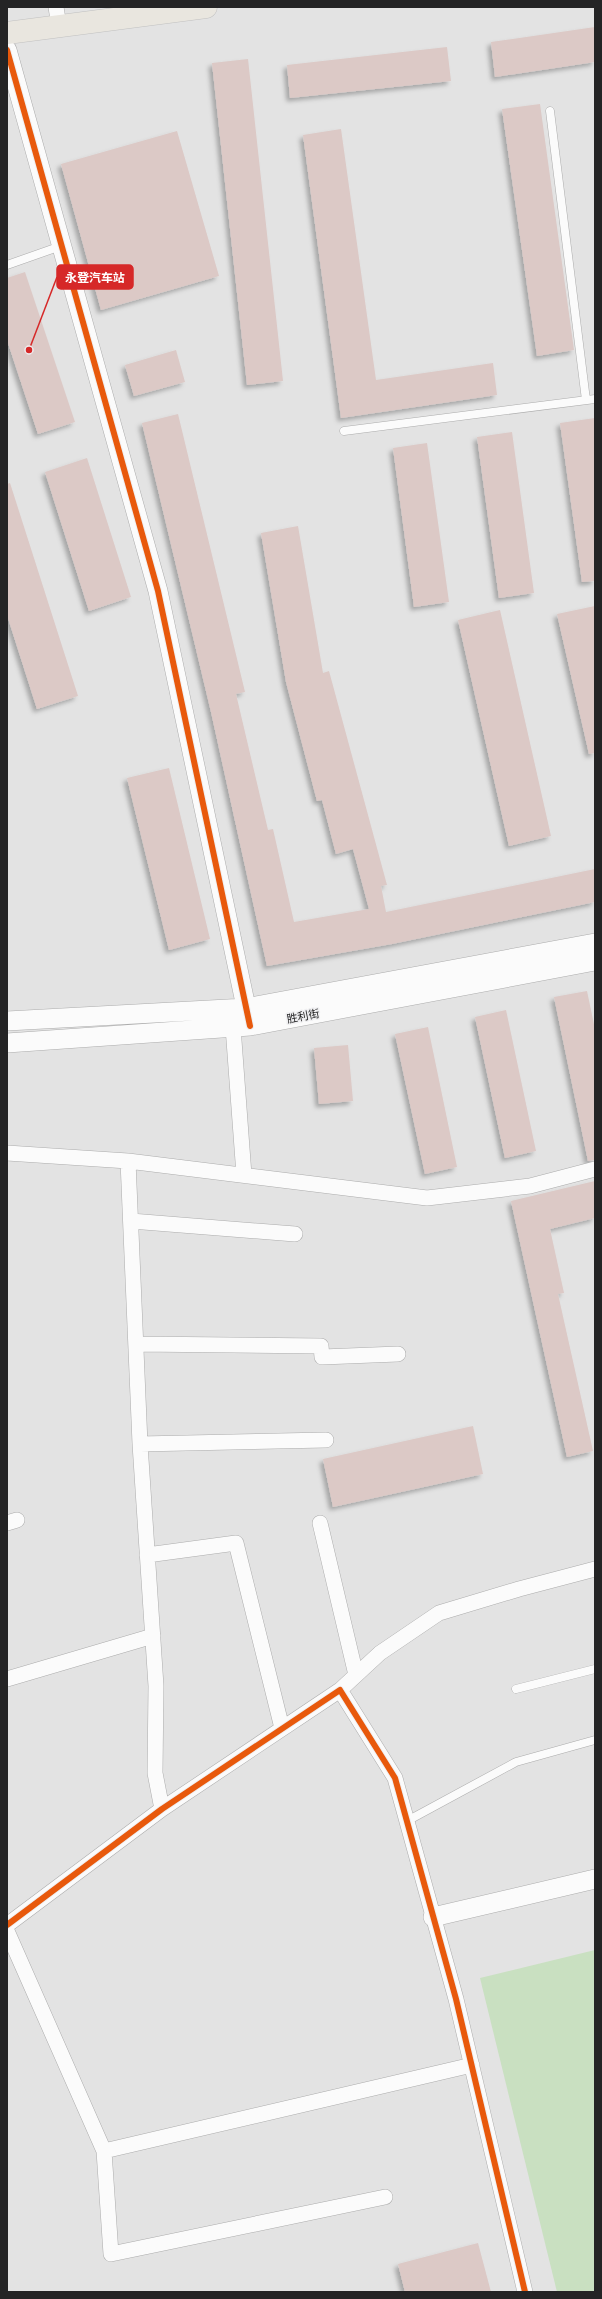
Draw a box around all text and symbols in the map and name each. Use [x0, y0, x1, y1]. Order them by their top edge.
callout: 永登汽车站 [57, 265, 133, 289]
text: 永登汽车站 [65, 270, 125, 285]
street label: 胜利街 [285, 1006, 321, 1026]

